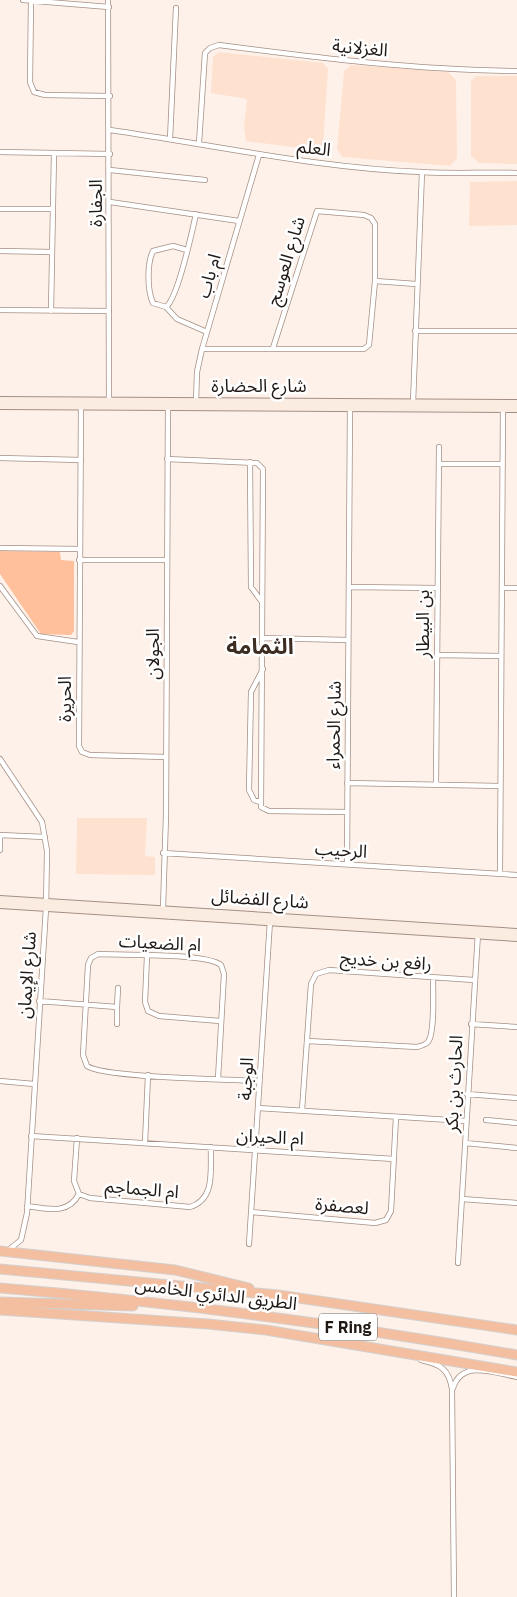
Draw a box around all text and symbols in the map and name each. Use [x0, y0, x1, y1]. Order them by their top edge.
street label: الغزلانية [331, 34, 389, 61]
street label: العلم [296, 134, 332, 163]
street label: الجفارة [84, 179, 107, 227]
street label: شارع العوسج [261, 214, 313, 309]
street label: ام باب [191, 251, 229, 302]
street label: شارع الحضارة [211, 374, 307, 400]
street label: بن البيطار [411, 590, 434, 659]
street label: الجولان [141, 628, 164, 680]
district label: الثمامة [226, 631, 294, 660]
street label: الحريرة [53, 676, 76, 722]
street label: شارع الحمراء [321, 681, 349, 770]
street label: الرحيب [314, 836, 368, 863]
street label: شارع الفضائل [210, 884, 309, 916]
street label: ام الضعيات [118, 929, 202, 959]
street label: شارع الإيمان [12, 931, 44, 1020]
street label: رافع بن خديج [339, 946, 433, 978]
street label: الحارث بن بكر [439, 1035, 468, 1134]
street label: الوجبة [233, 1057, 258, 1101]
street label: ام الحيران [235, 1123, 304, 1153]
street label: ام الجماجم [104, 1174, 180, 1206]
street label: لعصفرة [314, 1192, 370, 1219]
street label: الطريق الدائري الخامس [133, 1272, 298, 1317]
road number: F Ring [319, 1314, 377, 1340]

